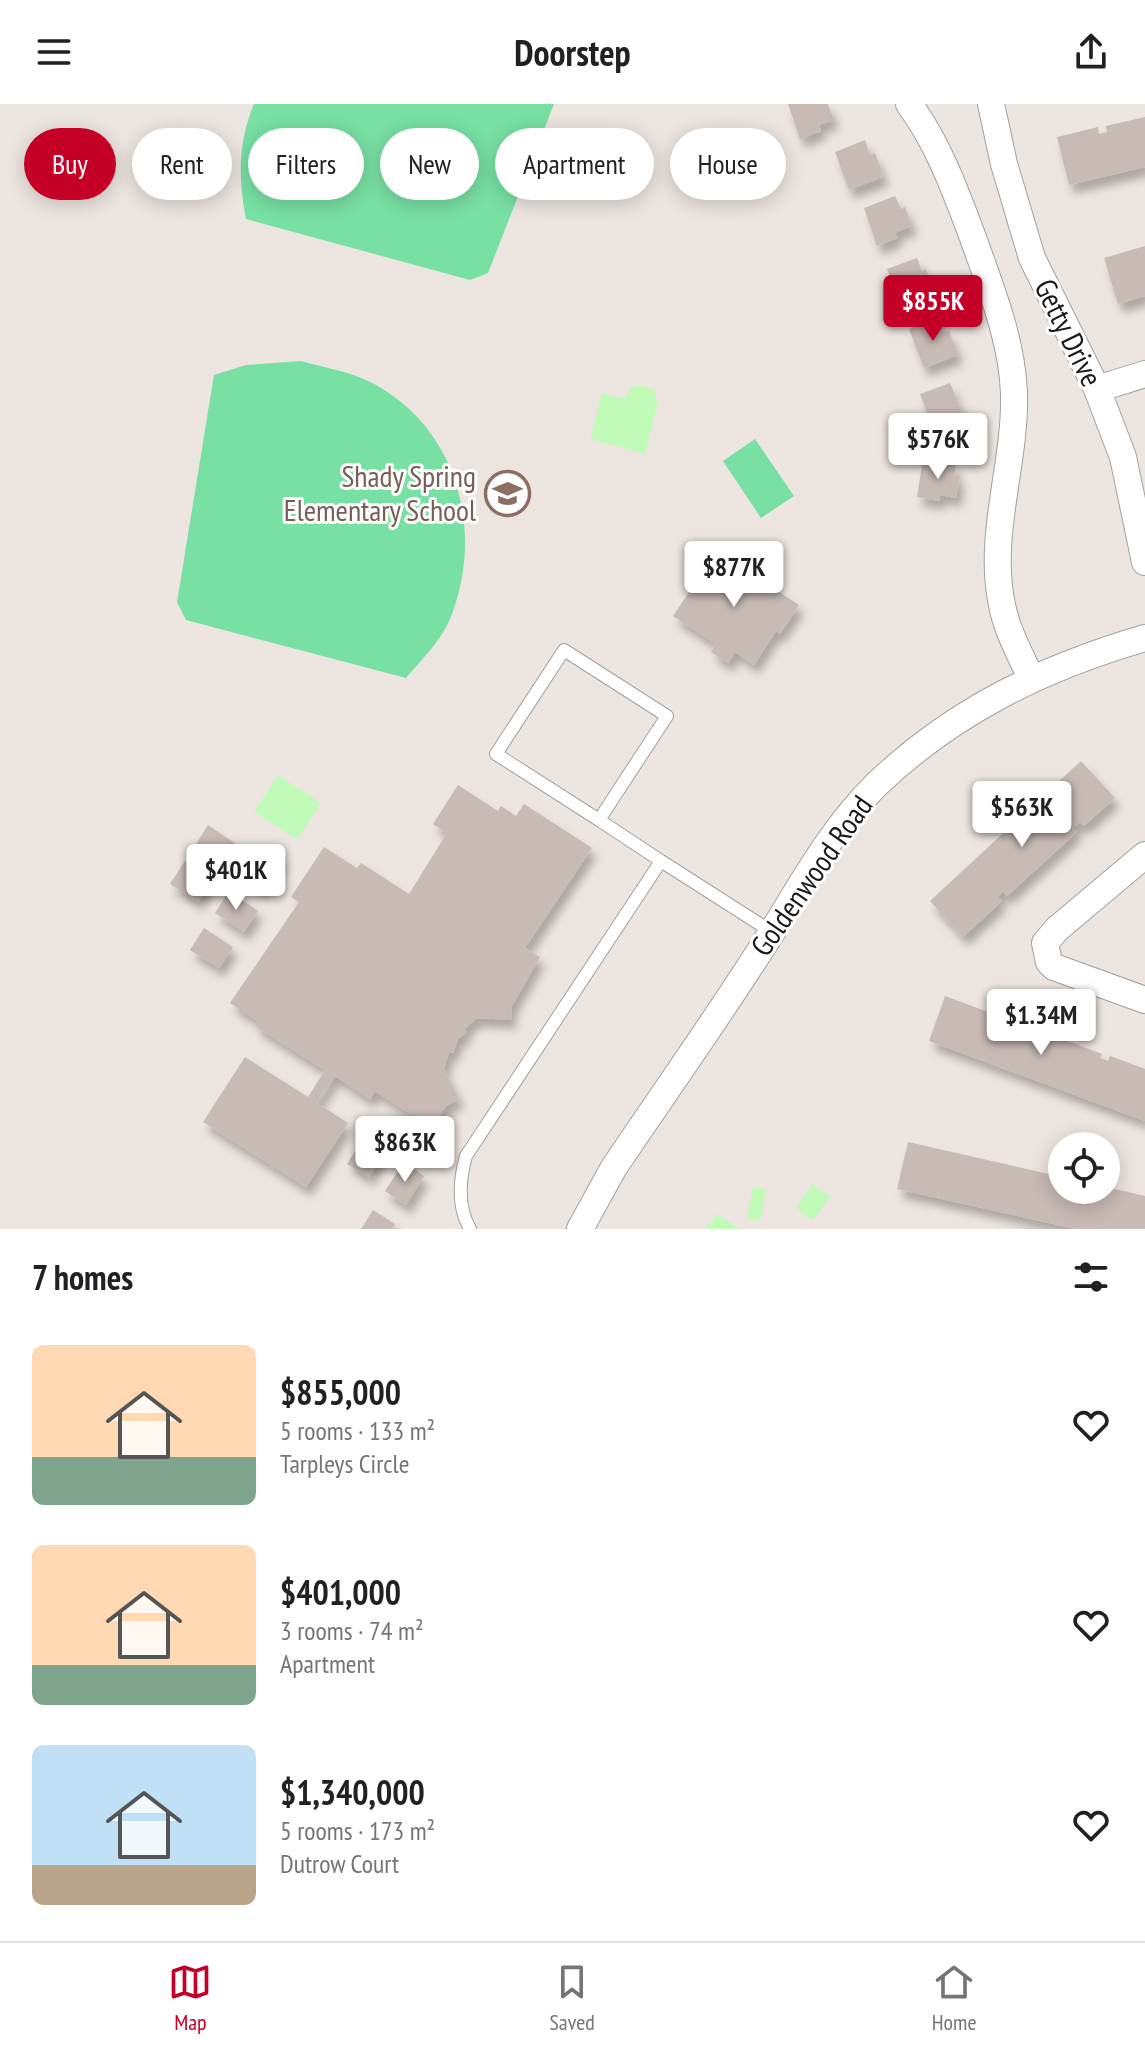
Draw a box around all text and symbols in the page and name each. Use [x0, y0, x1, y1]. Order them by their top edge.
text: Doorstep [514, 29, 631, 76]
icon: menu [32, 30, 76, 74]
icon: share [1069, 30, 1113, 74]
chip: Buy [24, 128, 116, 200]
chip: Rent [132, 128, 232, 200]
chip: Filters [248, 128, 364, 200]
chip: New [380, 128, 479, 200]
chip: Apartment [495, 128, 654, 200]
chip: House [670, 128, 786, 200]
street label: Getty Drive [1027, 272, 1112, 392]
pin: $855K [877, 275, 989, 343]
text: $855K [901, 284, 965, 317]
pin: $576K [882, 413, 994, 481]
text: $576K [906, 422, 970, 455]
place label: Shady Spring Elementary School [284, 456, 476, 529]
school or university icon: Shady Spring Elementary School [483, 470, 531, 518]
pin: $877K [678, 541, 790, 609]
text: $877K [702, 550, 766, 583]
pin: $563K [966, 781, 1078, 849]
street label: Goldenwood Road [741, 787, 880, 963]
text: $563K [990, 790, 1054, 823]
pin: $401K [180, 844, 292, 912]
text: $401K [204, 853, 268, 886]
pin: $1.34M [976, 989, 1106, 1057]
text: $1.34M [1005, 998, 1077, 1031]
pin: $863K [349, 1116, 461, 1184]
text: $863K [373, 1125, 437, 1158]
map controls [1048, 1132, 1120, 1204]
button: locate [1048, 1132, 1120, 1204]
text: 7 homes [32, 1255, 133, 1299]
icon: filters [1069, 1255, 1113, 1299]
text: $855,000 [280, 1370, 401, 1414]
icon: home [96, 1377, 192, 1473]
icon: heart [1069, 1403, 1113, 1447]
text: 5 rooms · 133 m² [280, 1414, 435, 1447]
text: Tarpleys Circle [280, 1447, 409, 1480]
text: $401,000 [280, 1570, 401, 1614]
icon: home [96, 1577, 192, 1673]
icon: heart [1069, 1603, 1113, 1647]
text: 3 rooms · 74 m² [280, 1614, 424, 1647]
text: Apartment [280, 1647, 375, 1680]
text: $1,340,000 [280, 1770, 425, 1814]
icon: home [96, 1777, 192, 1873]
icon: heart [1069, 1803, 1113, 1847]
text: 5 rooms · 173 m² [280, 1814, 435, 1847]
text: Dutrow Court [280, 1847, 399, 1880]
tab: Map [168, 1960, 212, 2036]
tab: Saved [549, 1960, 595, 2036]
tab: Home [932, 1960, 977, 2036]

